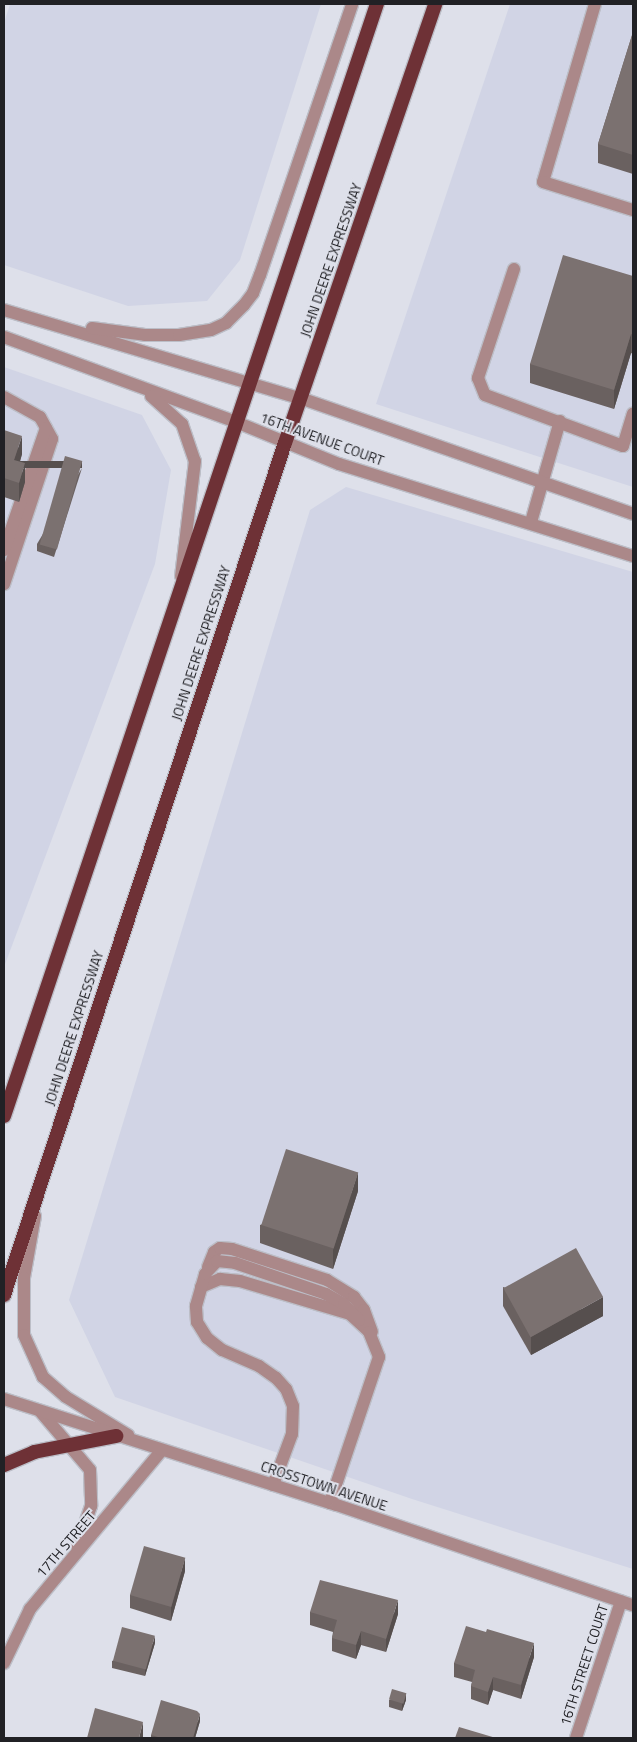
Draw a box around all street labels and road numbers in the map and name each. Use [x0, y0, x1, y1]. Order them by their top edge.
street label: JOHN DEERE EXPRESSWAY [297, 181, 365, 339]
street label: 16TH AVENUE COURT [258, 409, 386, 469]
street label: JOHN DEERE EXPRESSWAY [168, 563, 234, 723]
street label: JOHN DEERE EXPRESSWAY [41, 948, 107, 1108]
street label: CROSSTOWN AVENUE [259, 1458, 389, 1514]
street label: 17TH STREET [33, 1508, 99, 1580]
street label: 16TH STREET COURT [556, 1602, 612, 1728]

